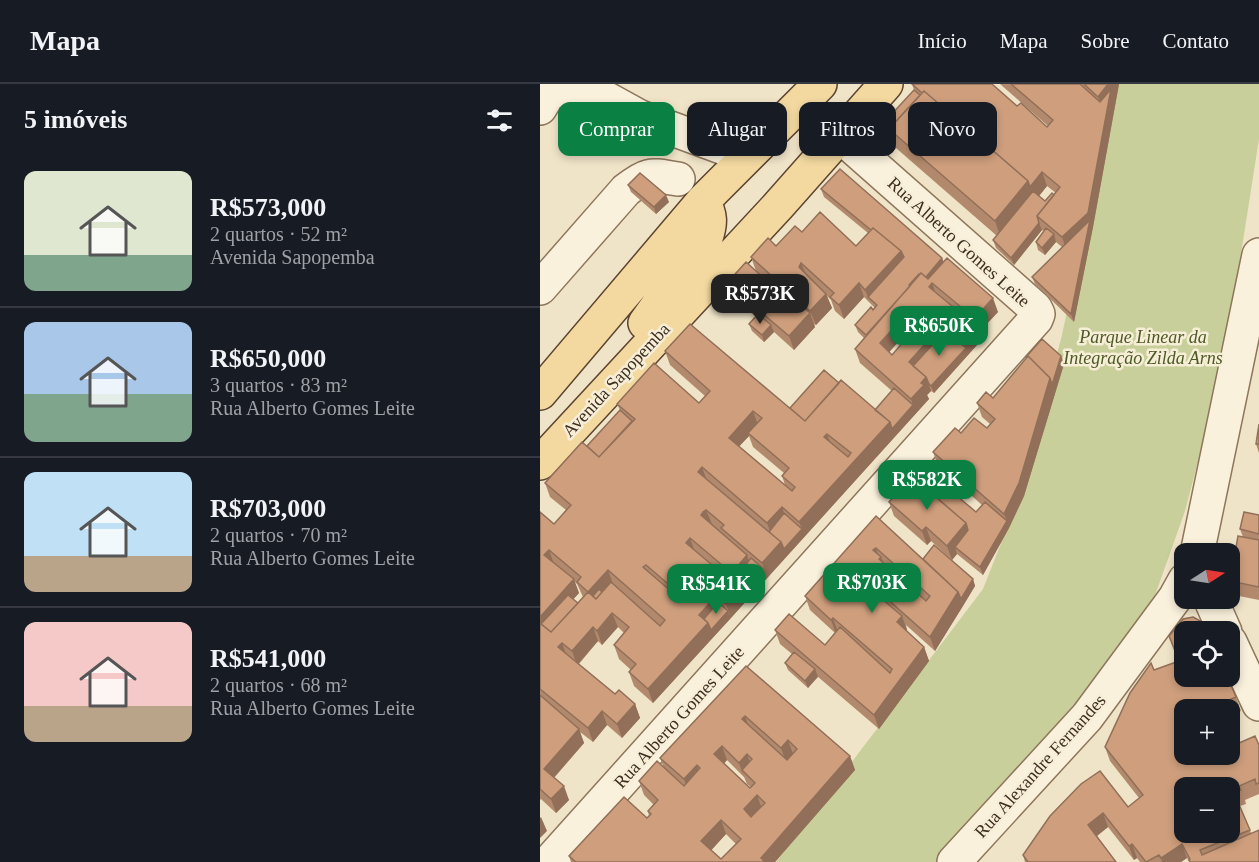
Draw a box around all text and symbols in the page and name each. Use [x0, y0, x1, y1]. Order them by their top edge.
text: Mapa [30, 25, 100, 56]
text: Início [918, 29, 967, 53]
text: Mapa [1000, 29, 1048, 53]
text: Sobre [1081, 29, 1130, 53]
text: Contato [1163, 29, 1229, 53]
chip: Comprar [558, 102, 675, 156]
chip: Alugar [687, 102, 787, 156]
chip: Filtros [799, 102, 896, 156]
chip: Novo [908, 102, 997, 156]
icon: filters [483, 104, 516, 137]
text: 5 imóveis [24, 105, 127, 134]
street label: Rua Alberto Gomes Leite [884, 173, 1034, 311]
text: R$573,000 [210, 193, 326, 222]
icon: home [72, 195, 144, 267]
text: 2 quartos · 52 m² [210, 223, 347, 245]
text: Avenida Sapopemba [210, 246, 375, 268]
pin: R$573K [711, 274, 809, 325]
text: R$573K [725, 282, 795, 304]
pin: R$650K [890, 306, 988, 357]
text: R$650K [904, 314, 974, 336]
street label: Avenida Sapopemba [558, 319, 674, 441]
park label: Parque Linear da Integração Zilda Arns [1062, 327, 1223, 368]
text: R$650,000 [210, 344, 326, 373]
icon: home [72, 346, 144, 418]
text: 3 quartos · 83 m² [210, 374, 347, 396]
text: Rua Alberto Gomes Leite [210, 397, 415, 419]
pin: R$582K [878, 460, 976, 511]
text: R$582K [892, 468, 962, 490]
text: R$703,000 [210, 494, 326, 523]
icon: home [72, 496, 144, 568]
text: 2 quartos · 70 m² [210, 524, 347, 546]
north arrow [1174, 543, 1240, 609]
map controls [1174, 543, 1240, 843]
text: Rua Alberto Gomes Leite [210, 547, 415, 569]
pin: R$703K [823, 563, 921, 614]
pin: R$541K [667, 564, 765, 615]
text: R$703K [837, 571, 907, 593]
text: R$541K [681, 572, 751, 594]
button: locate [1174, 621, 1240, 687]
street label: Rua Alberto Gomes Leite [610, 642, 748, 792]
text: R$541,000 [210, 644, 326, 673]
icon: home [72, 646, 144, 718]
text: 2 quartos · 68 m² [210, 674, 347, 696]
street label: Rua Alexandre Fernandes [970, 690, 1110, 842]
text: Rua Alberto Gomes Leite [210, 697, 415, 719]
button: + [1174, 699, 1240, 765]
button: − [1174, 777, 1240, 843]

